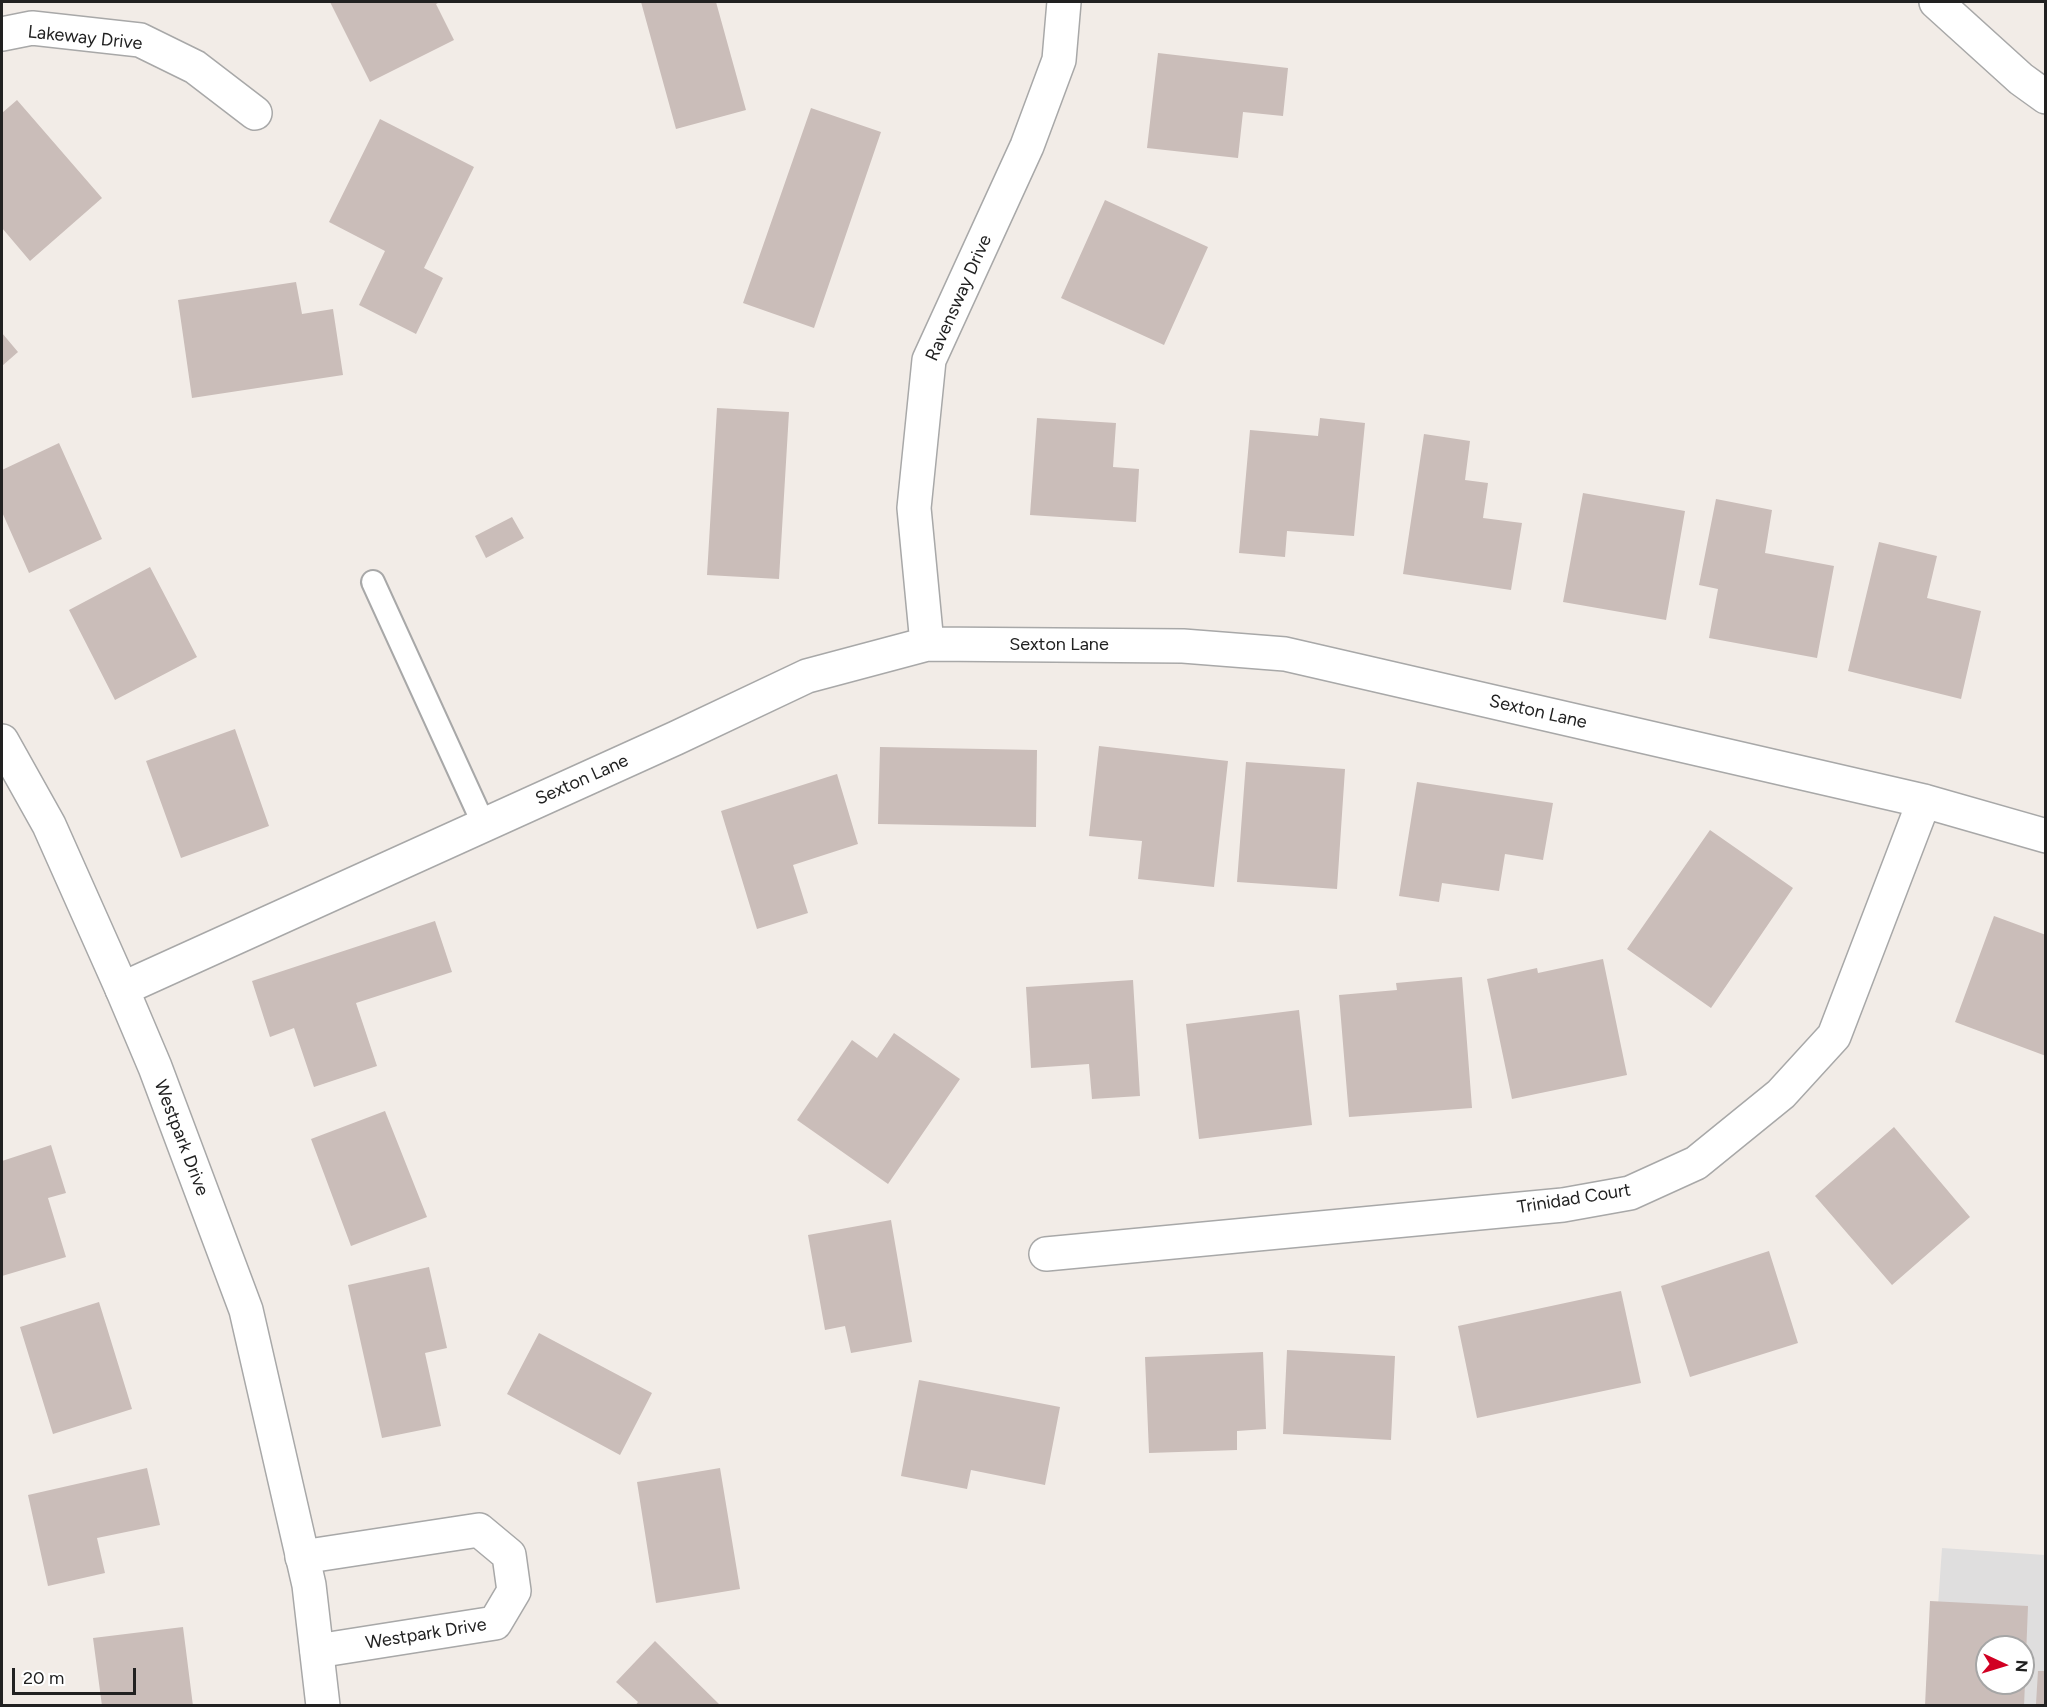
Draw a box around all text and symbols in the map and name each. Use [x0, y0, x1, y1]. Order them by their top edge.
street label: Lakeway Drive [27, 21, 143, 55]
street label: Ravensway Drive [921, 231, 997, 365]
street label: Sexton Lane [1009, 634, 1109, 656]
street label: Sexton Lane [1487, 690, 1589, 734]
street label: Sexton Lane [532, 750, 632, 810]
street label: Westpark Drive [149, 1077, 213, 1199]
street label: Trinidad Court [1516, 1179, 1632, 1219]
street label: Westpark Drive [364, 1614, 488, 1654]
north arrow [1975, 1635, 2035, 1695]
scale bar [15, 1656, 140, 1694]
text: N [2012, 1659, 2031, 1673]
text: 20 m [23, 1667, 64, 1689]

